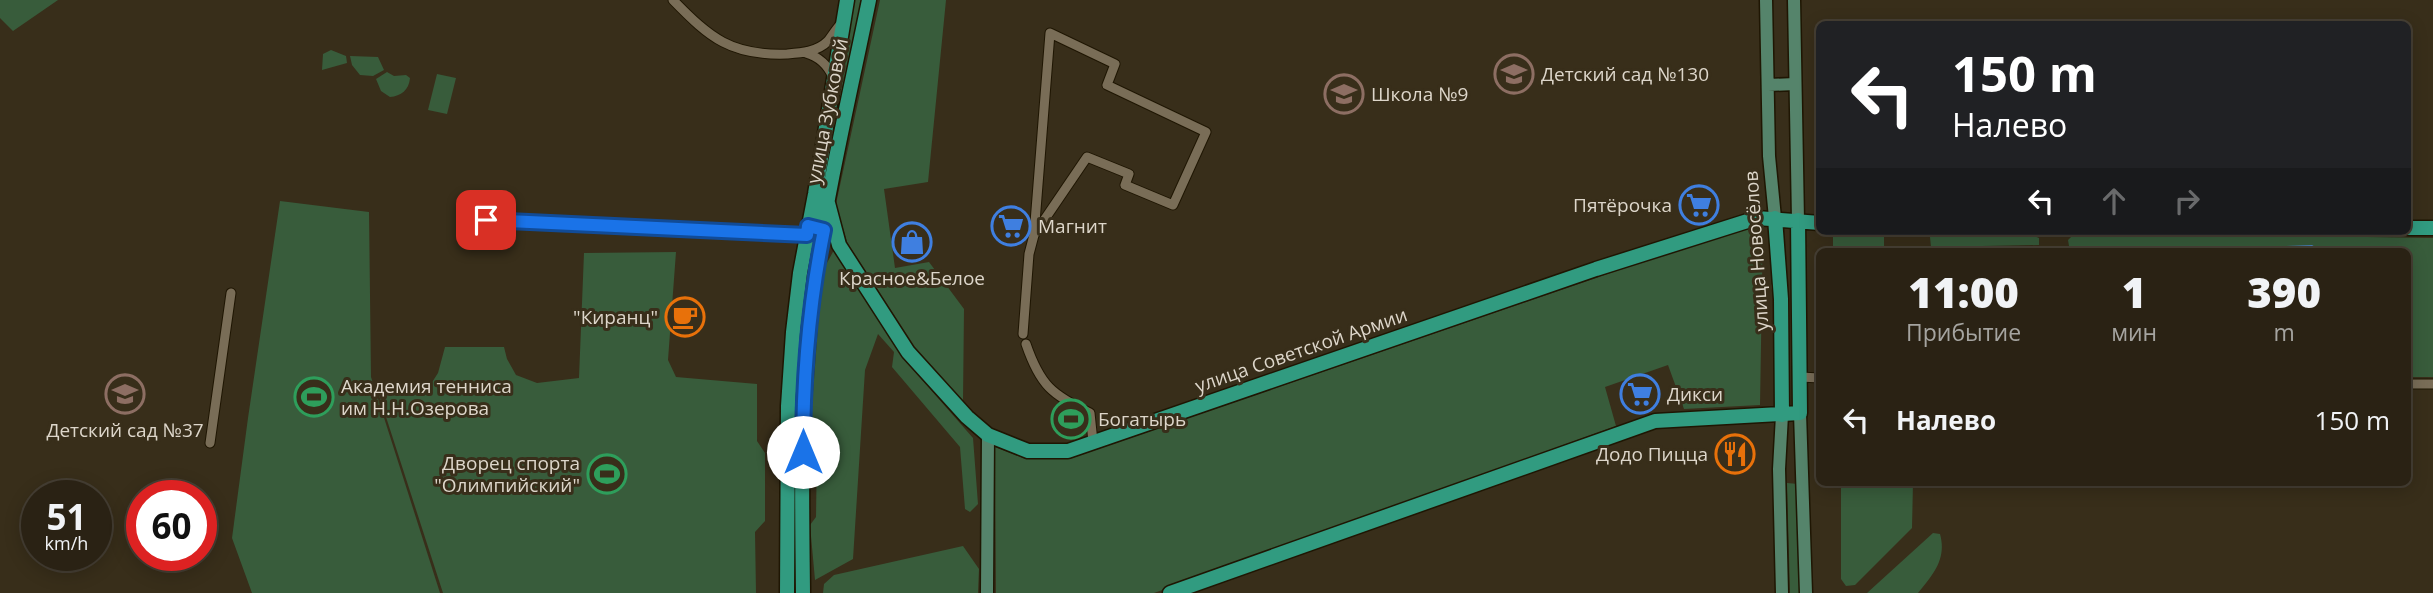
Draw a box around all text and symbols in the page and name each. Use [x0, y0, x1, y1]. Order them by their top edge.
street label: улица Зубковой [800, 36, 854, 186]
text: 150 m [1952, 40, 2097, 106]
icon: left [1837, 49, 1928, 140]
school or university icon: Детский сад №130 [1493, 53, 1535, 95]
place label: Детский сад №130 [1541, 61, 1709, 87]
school or university icon: Школа №9 [1323, 73, 1365, 115]
place label: Школа №9 [1371, 81, 1468, 107]
text: Налево [1952, 103, 2067, 146]
street label: улица Новосёлов [1737, 170, 1775, 332]
icon: left [2022, 182, 2060, 220]
icon: ahead [2095, 182, 2133, 220]
icon: right [2168, 182, 2206, 220]
supermarket icon: Пятёрочка [1678, 184, 1720, 226]
pin [456, 190, 516, 250]
place label: Пятёрочка [1573, 192, 1672, 218]
icon: arrive [467, 201, 505, 239]
supermarket icon: Магнит [990, 205, 1032, 247]
place label: Магнит [1038, 213, 1107, 239]
shop icon: Красное&Белое [891, 221, 933, 263]
text: 11:00 [1908, 263, 2019, 320]
text: 1 [2122, 263, 2146, 320]
text: 390 [2247, 263, 2321, 320]
place label: Красное&Белое [839, 265, 985, 291]
cafe icon: "Киранц" [664, 296, 706, 338]
street label: улица Советской Армии [1191, 301, 1411, 399]
place label: "Киранц" [573, 304, 658, 330]
text: Прибытие [1906, 316, 2021, 348]
text: мин [2111, 316, 2157, 348]
text: m [2273, 316, 2295, 348]
school or university icon: Детский сад №37 [104, 373, 146, 415]
place label: Академия тенниса им Н.Н.Озерова [341, 373, 512, 421]
supermarket icon: Дикси [1619, 373, 1661, 415]
sports icon: Академия тенниса им Н.Н.Озерова [293, 376, 335, 418]
place label: Дикси [1667, 381, 1723, 407]
sports icon: Богатырь [1050, 398, 1092, 440]
icon: left [1837, 401, 1875, 439]
text: Налево [1896, 402, 1996, 438]
text: 150 m [2315, 402, 2390, 438]
place label: Богатырь [1098, 406, 1186, 432]
position arrow [766, 415, 840, 489]
place label: Детский сад №37 [46, 417, 204, 443]
restaurant icon: Додо Пицца [1714, 433, 1756, 475]
place label: Додо Пицца [1596, 441, 1708, 467]
place label: Дворец спорта "Олимпийский" [434, 450, 580, 498]
sports icon: Дворец спорта "Олимпийский" [586, 453, 628, 495]
speed limit sign: 60 [126, 480, 217, 571]
text: 51 [46, 493, 87, 540]
text: km/h [45, 531, 88, 555]

